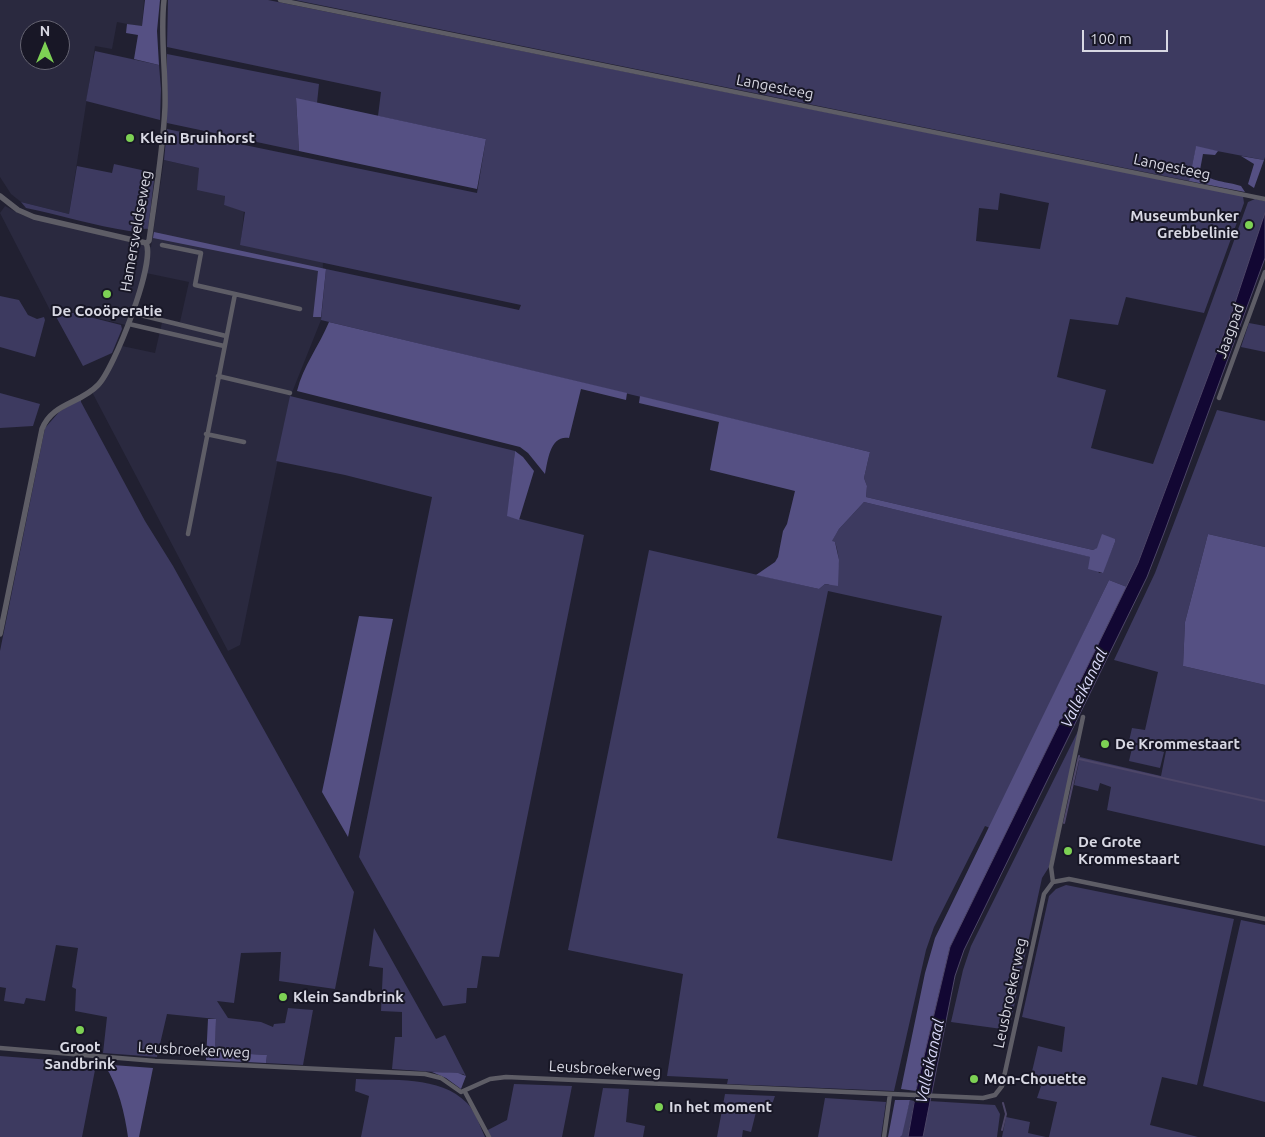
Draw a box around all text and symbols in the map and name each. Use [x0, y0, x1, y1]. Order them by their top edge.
north arrow [20, 20, 70, 70]
scale bar [1085, 20, 1171, 52]
text: N [40, 23, 50, 39]
text: 100 m [1090, 30, 1132, 47]
street label: Langesteeg [735, 71, 815, 103]
place label: Klein Bruinhorst [140, 129, 255, 147]
marker: Klein Bruinhorst [124, 132, 136, 144]
street label: Langesteeg [1132, 150, 1212, 184]
street label: Hamersveldseweg [116, 169, 156, 293]
place label: Museumbunker Grebbelinie [1130, 207, 1239, 242]
marker: Museumbunker Grebbelinie [1243, 219, 1255, 231]
marker: De Cooöperatie [101, 288, 113, 300]
street label: Jaagpad [1212, 301, 1248, 361]
place label: De Cooöperatie [52, 302, 162, 320]
water label: Valleikanaal [1057, 645, 1111, 731]
place label: De Krommestaart [1115, 735, 1240, 753]
marker: De Krommestaart [1099, 738, 1111, 750]
place label: De Grote Krommestaart [1078, 833, 1180, 868]
marker: De Grote Krommestaart [1062, 845, 1074, 857]
street label: Leusbroekerweg [989, 936, 1031, 1050]
place label: Klein Sandbrink [293, 988, 404, 1006]
marker: Klein Sandbrink [277, 991, 289, 1003]
water label: Valleikanaal [912, 1017, 948, 1105]
marker: Groot Sandbrink [74, 1024, 86, 1036]
place label: Groot Sandbrink [44, 1038, 116, 1073]
street label: Leusbroekerweg [137, 1038, 251, 1062]
street label: Leusbroekerweg [548, 1057, 662, 1081]
place label: Mon-Chouette [984, 1070, 1086, 1088]
marker: Mon-Chouette [968, 1073, 980, 1085]
place label: In het moment [669, 1098, 772, 1116]
marker: In het moment [653, 1101, 665, 1113]

